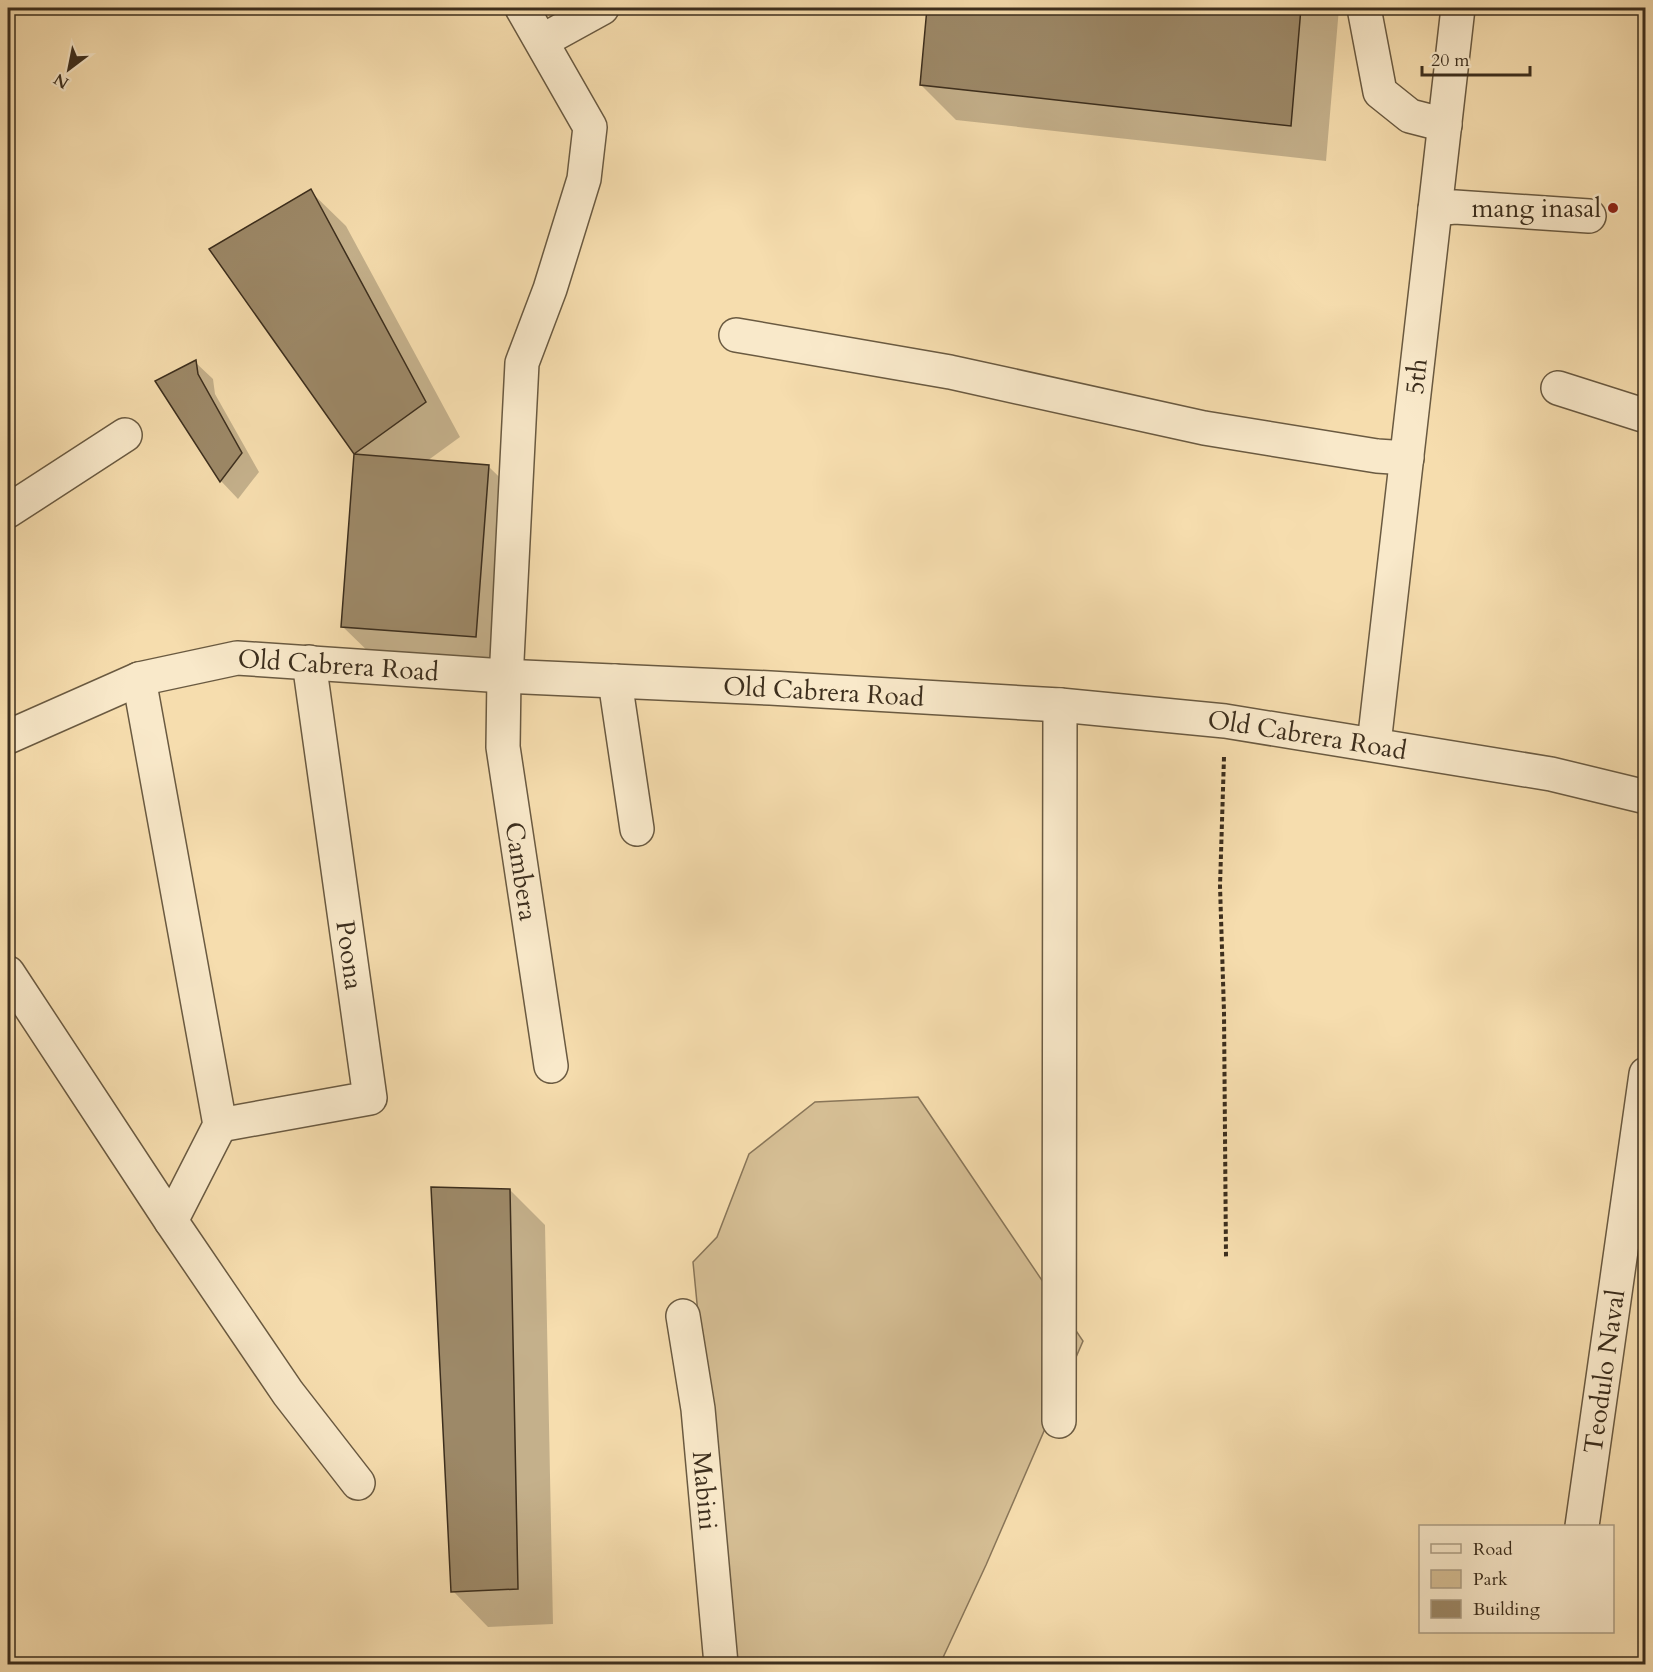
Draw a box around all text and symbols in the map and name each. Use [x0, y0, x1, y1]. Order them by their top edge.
north arrow [39, 39, 99, 99]
scale bar [1422, 39, 1530, 77]
text: 20 m [1431, 48, 1470, 73]
text: N [50, 68, 73, 94]
place label: mang inasal [1472, 191, 1601, 226]
marker: mang inasal [1606, 201, 1620, 215]
street label: 5th [1397, 357, 1436, 396]
street label: Old Cabrera Road [237, 641, 440, 690]
street label: Old Cabrera Road [722, 669, 925, 715]
street label: Old Cabrera Road [1206, 702, 1409, 768]
street label: Cambera [496, 819, 546, 923]
street label: Poona [327, 918, 372, 992]
street label: Teodulo Naval [1575, 1287, 1633, 1456]
street label: Mabini [684, 1450, 726, 1531]
legend [1419, 1525, 1614, 1633]
text: Road [1473, 1537, 1513, 1562]
text: Park [1473, 1567, 1508, 1592]
text: Building [1473, 1597, 1541, 1622]

